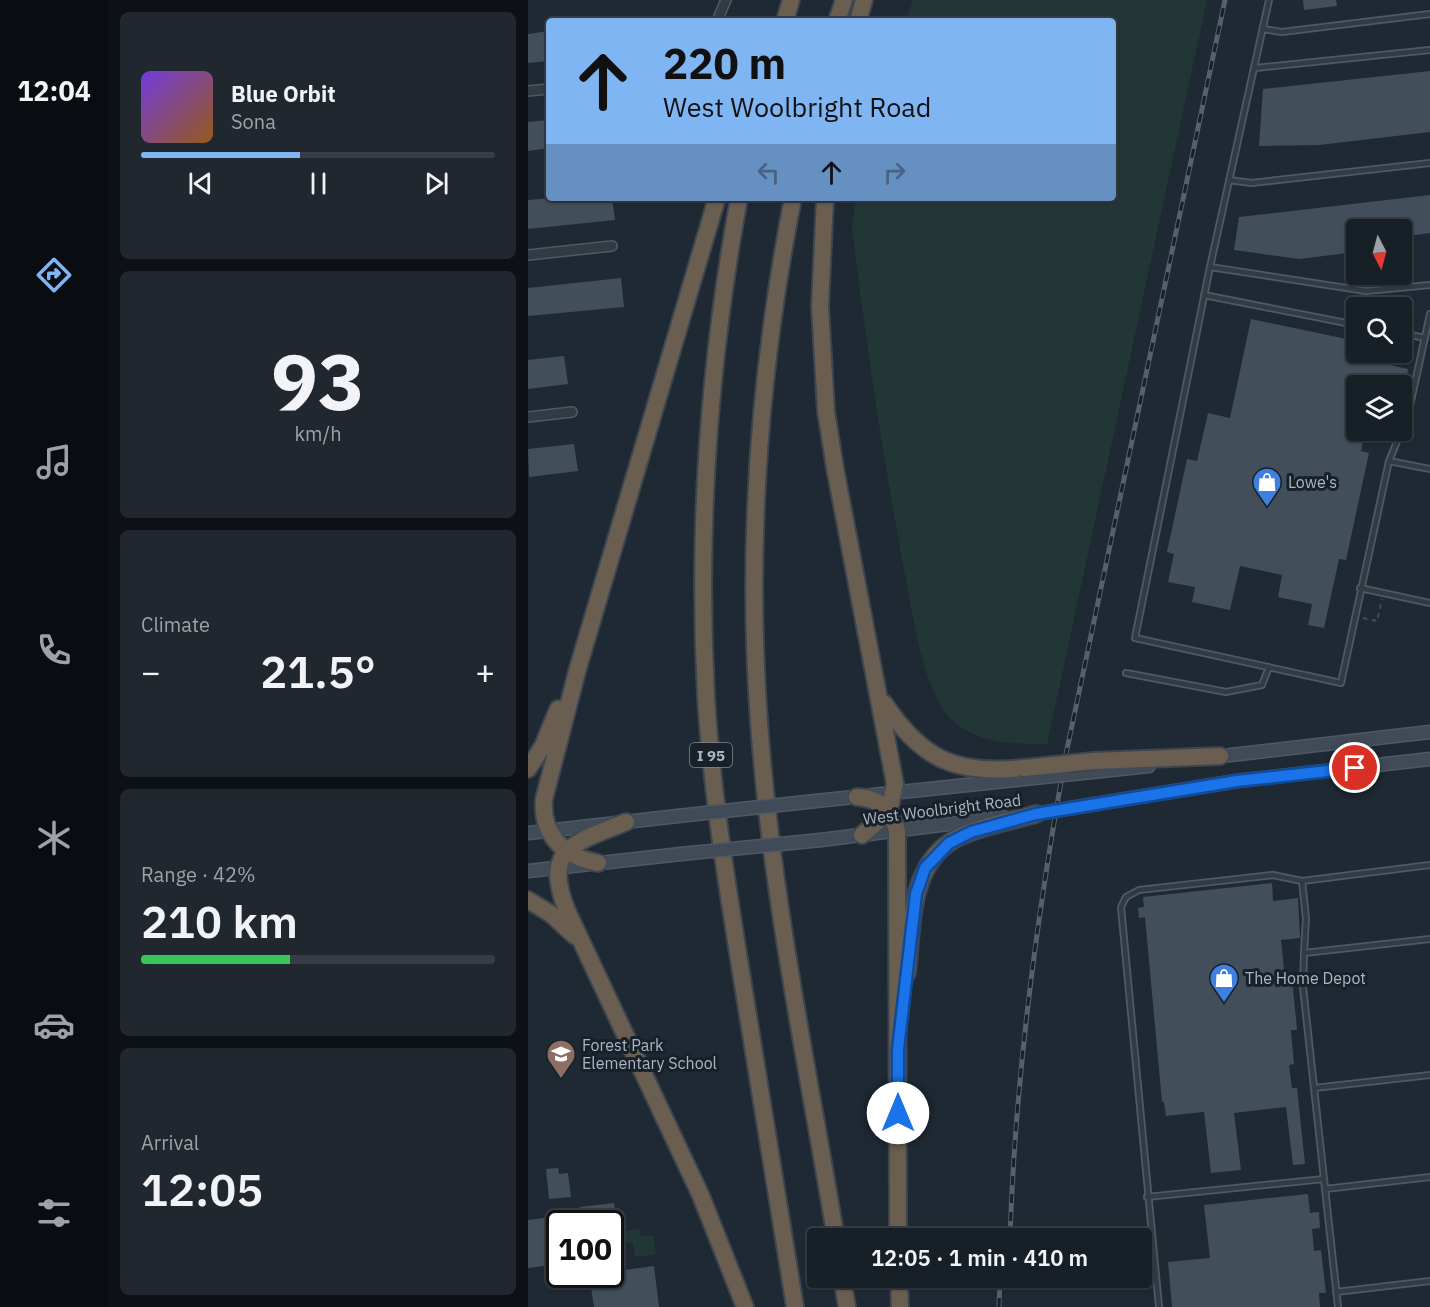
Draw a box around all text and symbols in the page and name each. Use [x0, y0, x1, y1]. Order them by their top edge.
text: 220 m [663, 36, 786, 91]
icon: ahead [564, 42, 642, 120]
text: 12:04 [17, 73, 91, 108]
text: Blue Orbit [231, 79, 336, 108]
text: West Woolbright Road [663, 89, 931, 124]
text: Sona [231, 108, 276, 135]
icon: left [752, 156, 785, 189]
icon: ahead [815, 156, 848, 189]
icon: right [878, 156, 911, 189]
icon: previous [184, 167, 217, 200]
icon: pause [302, 167, 335, 200]
icon: next [420, 167, 453, 200]
north arrow [1346, 219, 1412, 285]
map controls [1346, 219, 1412, 441]
icon: directions [33, 254, 75, 296]
button: search [1346, 297, 1412, 363]
text: 93 [271, 330, 365, 431]
button: layers [1346, 375, 1412, 441]
text: km/h [294, 420, 342, 447]
icon: music [33, 441, 75, 483]
shop icon: Lowe's [1251, 466, 1283, 508]
place label: Lowe's [1288, 472, 1337, 492]
text: Climate [141, 611, 210, 638]
icon: phone [33, 629, 75, 671]
text: 21.5° [260, 642, 376, 700]
text: − [141, 650, 161, 693]
text: + [475, 650, 495, 693]
pin [1329, 742, 1380, 793]
road number: I 95 [690, 743, 732, 767]
icon: arrive [1338, 751, 1371, 784]
street label: West Woolbright Road [862, 789, 1022, 829]
icon: climate [33, 817, 75, 859]
text: Range · 42% [141, 861, 256, 888]
text: 210 km [141, 892, 298, 950]
shop icon: The Home Depot [1208, 962, 1240, 1004]
place label: The Home Depot [1245, 968, 1366, 988]
icon: car [33, 1004, 75, 1046]
place label: Forest Park Elementary School [582, 1035, 717, 1073]
school or university icon: Forest Park Elementary School [545, 1038, 577, 1080]
position arrow [866, 1081, 930, 1145]
text: Arrival [141, 1129, 199, 1156]
text: 12:05 [141, 1160, 263, 1218]
icon: filters [33, 1192, 75, 1234]
speed limit sign: 100 [546, 1210, 624, 1288]
text: 12:05 · 1 min · 410 m [871, 1243, 1088, 1272]

